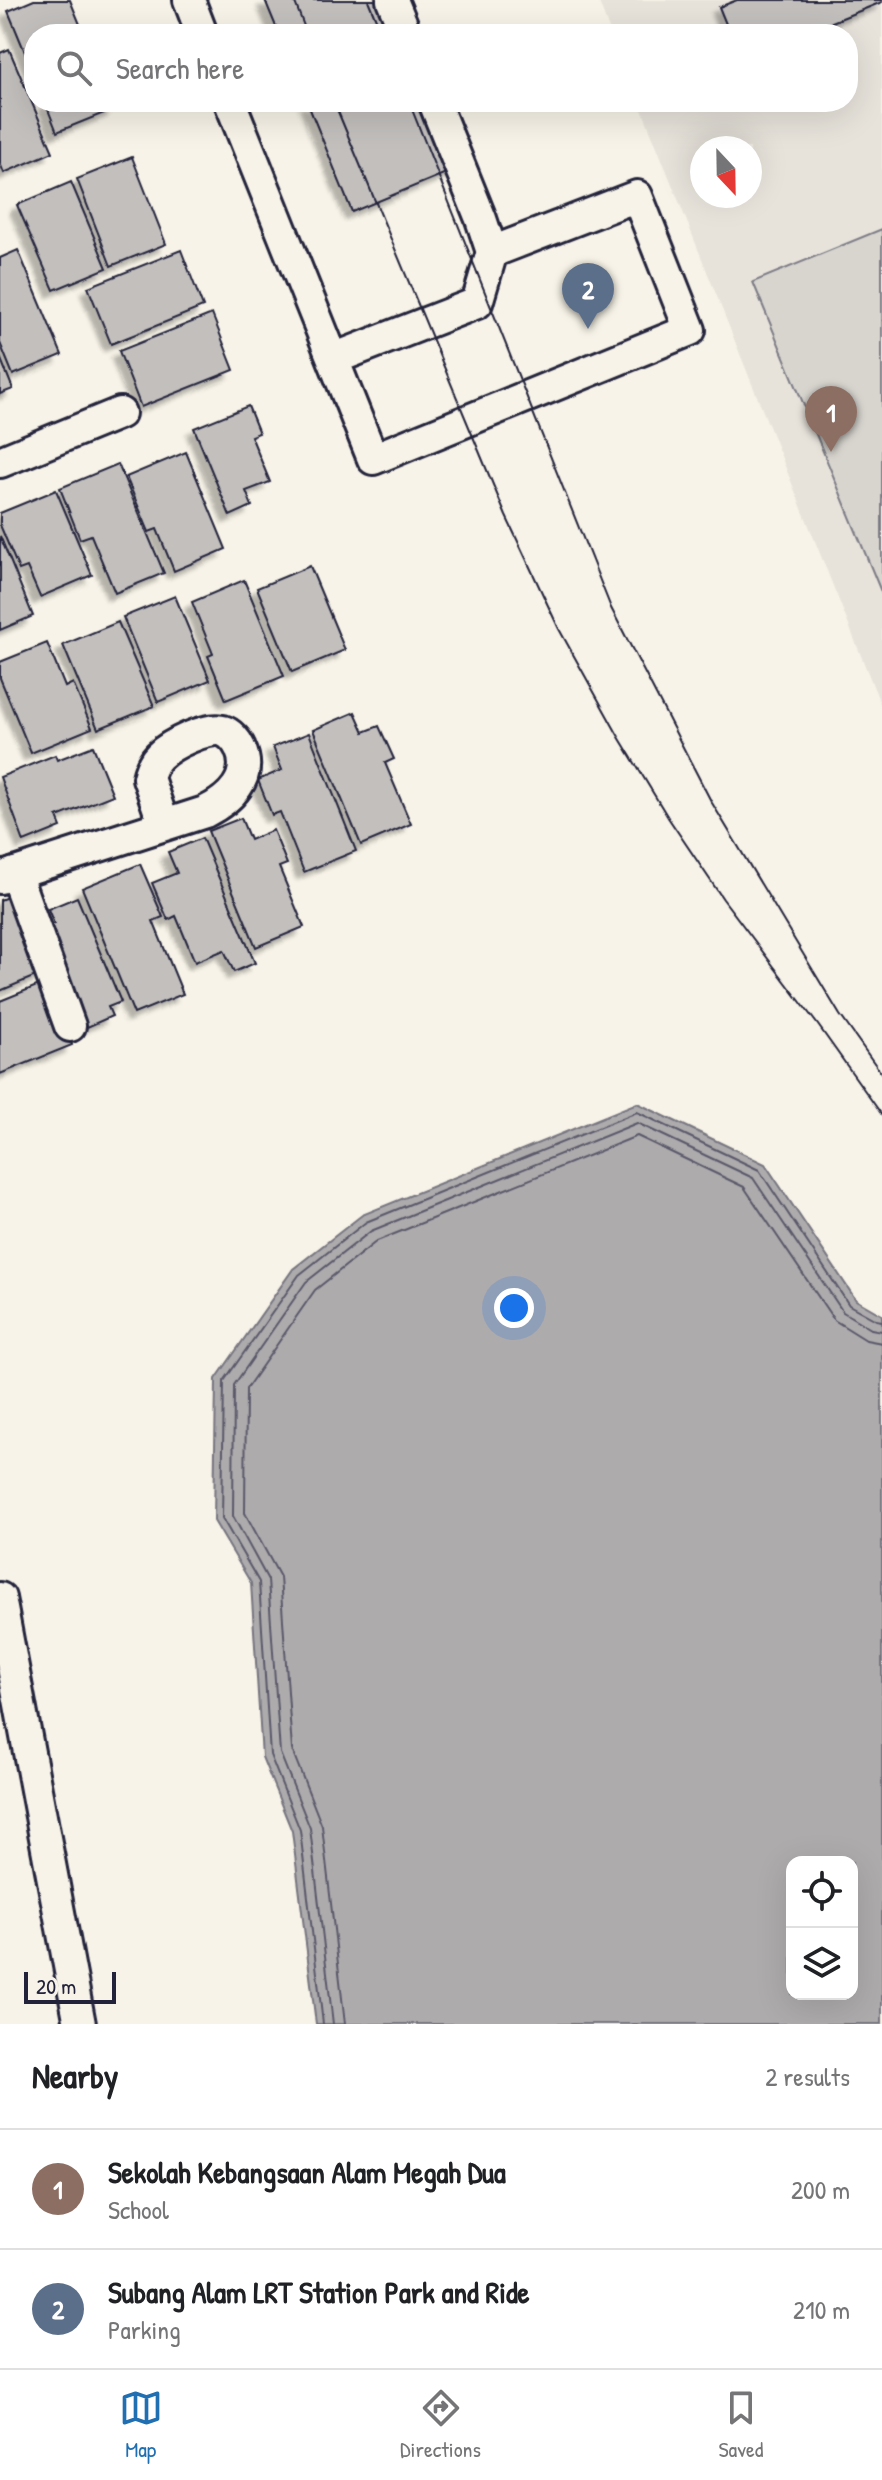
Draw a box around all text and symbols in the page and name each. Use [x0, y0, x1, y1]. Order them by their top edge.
search box [24, 24, 858, 112]
icon: search [52, 46, 96, 90]
text: Search here [116, 48, 244, 88]
north arrow [690, 136, 762, 208]
pin: 2 [562, 263, 614, 329]
pin: 1 [805, 386, 857, 452]
your location [494, 1288, 534, 1328]
map controls [786, 1856, 858, 2000]
button: locate [786, 1856, 858, 1928]
button: layers [786, 1928, 858, 2000]
scale bar [24, 1968, 116, 2004]
text: 20 m [36, 1971, 76, 2001]
text: Nearby [32, 2053, 118, 2099]
text: 2 results [765, 2059, 850, 2094]
text: Sekolah Kebangsaan Alam Megah Dua [108, 2152, 506, 2192]
text: 1 [53, 2172, 63, 2207]
text: 200 m [791, 2172, 850, 2207]
text: School [108, 2192, 169, 2227]
text: Subang Alam LRT Station Park and Ride [108, 2272, 530, 2312]
text: 2 [52, 2292, 64, 2327]
text: 210 m [793, 2292, 850, 2327]
text: Parking [108, 2312, 181, 2347]
tab: Map [119, 2386, 163, 2464]
tab: Directions [400, 2386, 481, 2464]
tab: Saved [718, 2386, 763, 2464]

